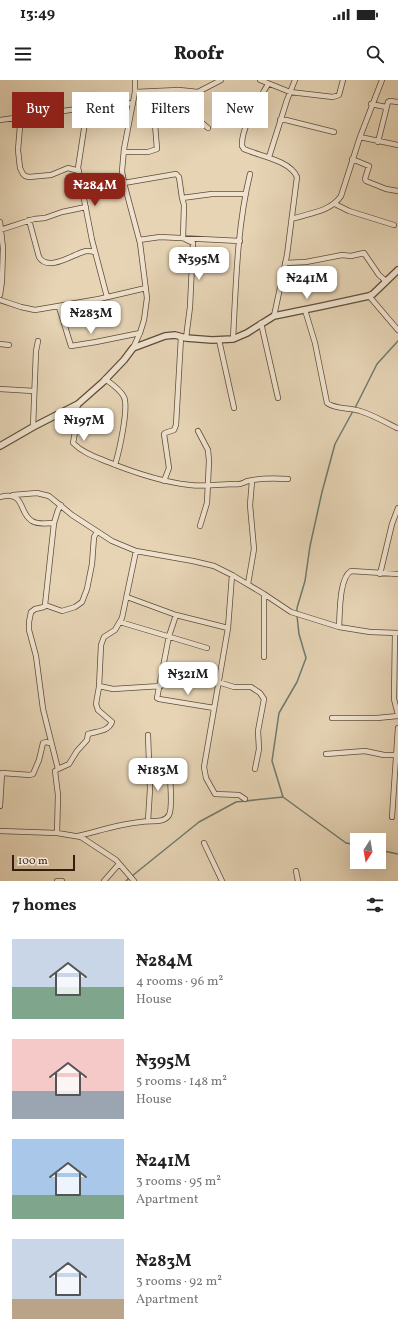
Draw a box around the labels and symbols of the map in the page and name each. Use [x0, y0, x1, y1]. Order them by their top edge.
pin: ₦284M [67, 173, 123, 207]
pin: ₦395M [171, 247, 227, 281]
pin: ₦241M [279, 266, 335, 300]
pin: ₦283M [63, 301, 119, 335]
pin: ₦197M [56, 408, 112, 442]
pin: ₦321M [160, 662, 216, 696]
pin: ₦183M [130, 758, 186, 792]
north arrow [350, 833, 386, 869]
scale bar [12, 853, 75, 872]

